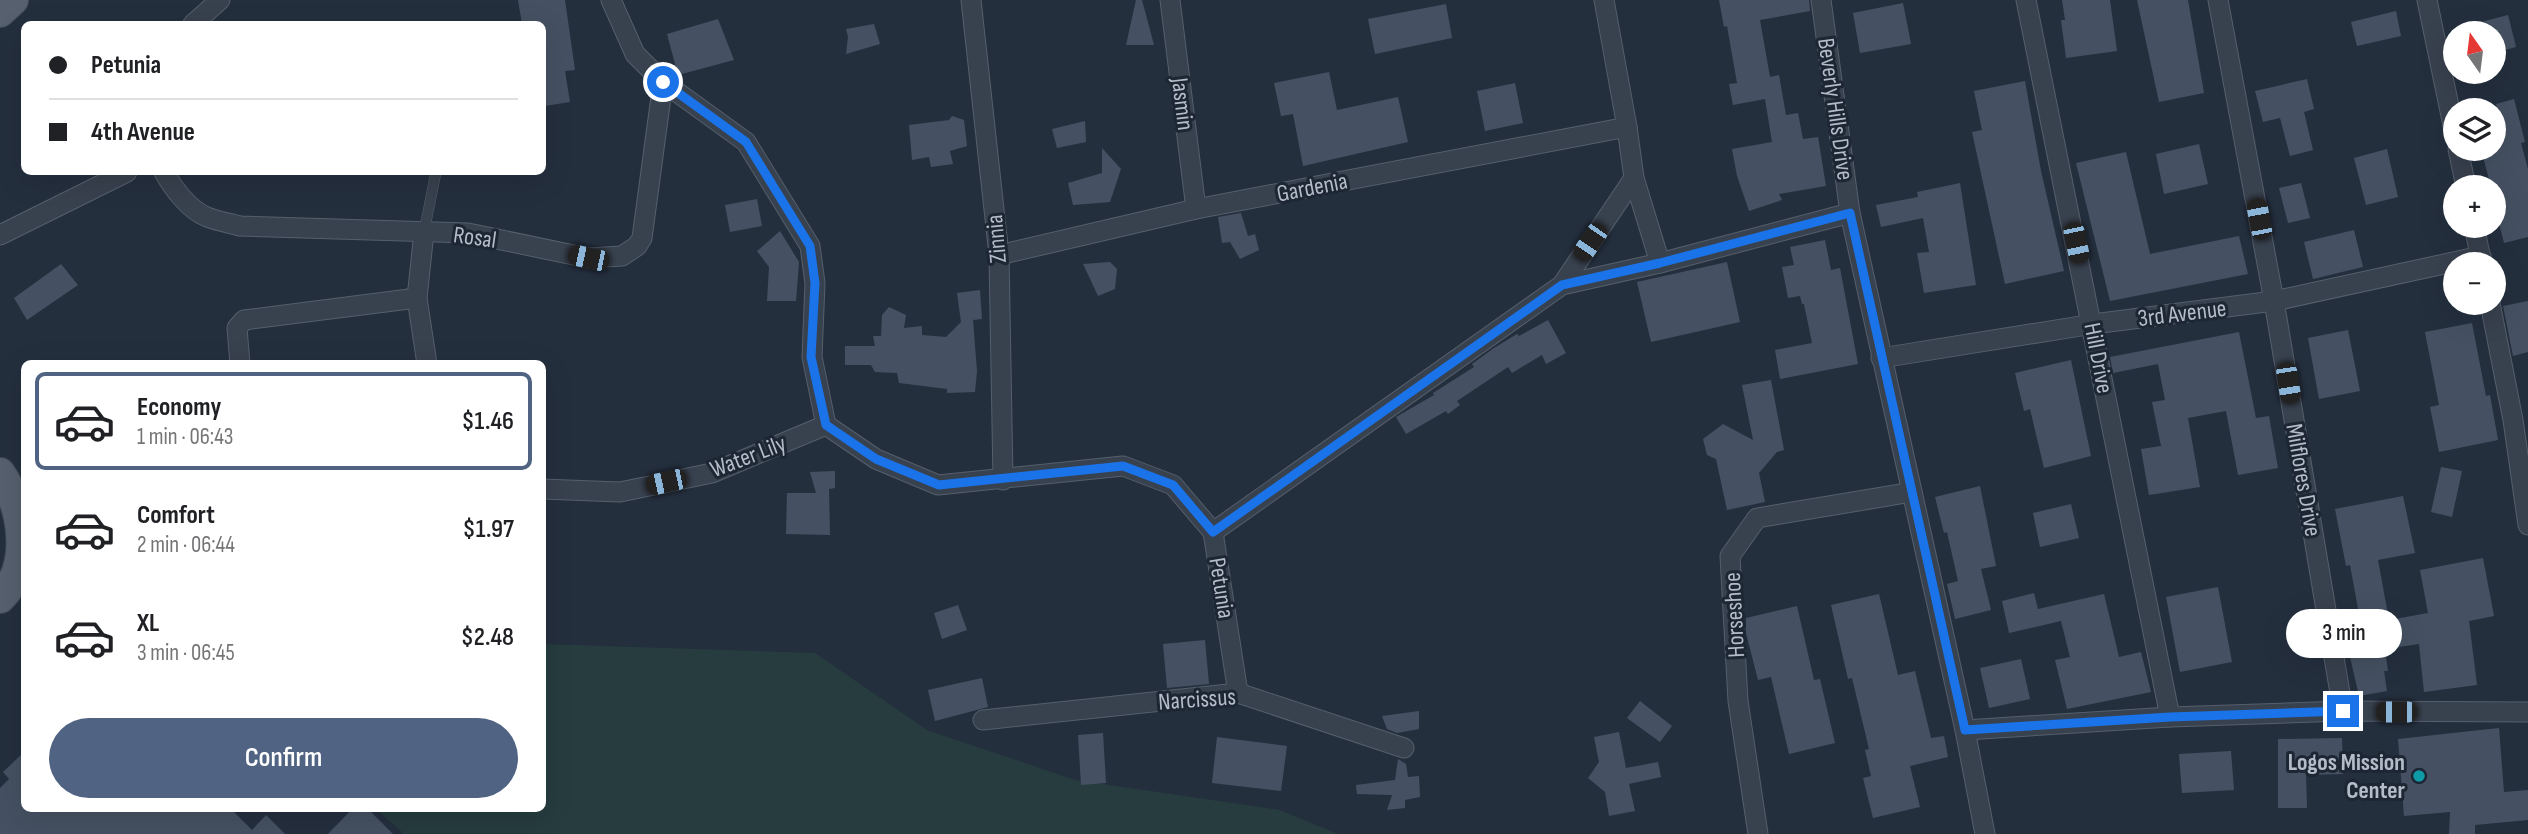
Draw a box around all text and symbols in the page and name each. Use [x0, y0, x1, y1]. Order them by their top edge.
north arrow [2443, 21, 2506, 84]
map controls [2443, 21, 2506, 315]
street label: Beverly Hills Drive [1811, 36, 1860, 182]
text: Petunia [91, 50, 161, 81]
route start [647, 66, 679, 98]
street label: Jasmin [1165, 75, 1200, 132]
button: layers [2443, 98, 2506, 161]
text: 4th Avenue [91, 117, 195, 148]
street label: Gardenia [1274, 166, 1350, 209]
button: + [2443, 175, 2506, 238]
car [2245, 196, 2274, 242]
street label: Zinnia [980, 213, 1013, 264]
car [1570, 219, 1611, 265]
street label: Rosal [452, 220, 498, 255]
car [2062, 220, 2091, 266]
car [566, 243, 611, 273]
button: − [2443, 252, 2506, 315]
street label: 3rd Avenue [2136, 294, 2228, 333]
street label: Hill Drive [2077, 320, 2120, 396]
car [2275, 361, 2302, 405]
icon: car [53, 390, 116, 453]
text: Economy [137, 392, 221, 423]
text: $1.46 [461, 406, 514, 437]
street label: Milflores Drive [2279, 421, 2328, 539]
text: 1 min · 06:43 [137, 423, 234, 451]
street label: Water Lily [706, 429, 790, 484]
car [644, 467, 689, 497]
icon: car [53, 498, 116, 561]
text: Comfort [137, 500, 215, 531]
text: $1.97 [462, 514, 514, 545]
text: 2 min · 06:44 [137, 531, 235, 559]
street label: Petunia [1202, 556, 1241, 620]
street label: Horseshoe [1718, 572, 1751, 658]
icon: car [53, 606, 116, 669]
text: XL [137, 608, 159, 639]
callout: 3 min [2285, 610, 2401, 658]
text: 3 min [2322, 619, 2366, 647]
text: $2.48 [461, 622, 514, 653]
text: 3 min · 06:45 [137, 639, 235, 667]
street label: Narcissus [1157, 682, 1237, 717]
route end [2327, 695, 2359, 727]
car [2376, 702, 2418, 723]
button: Confirm [49, 718, 518, 798]
place label: Logos Mission Center [2288, 748, 2406, 805]
marker: Logos Mission Center [2411, 768, 2427, 784]

